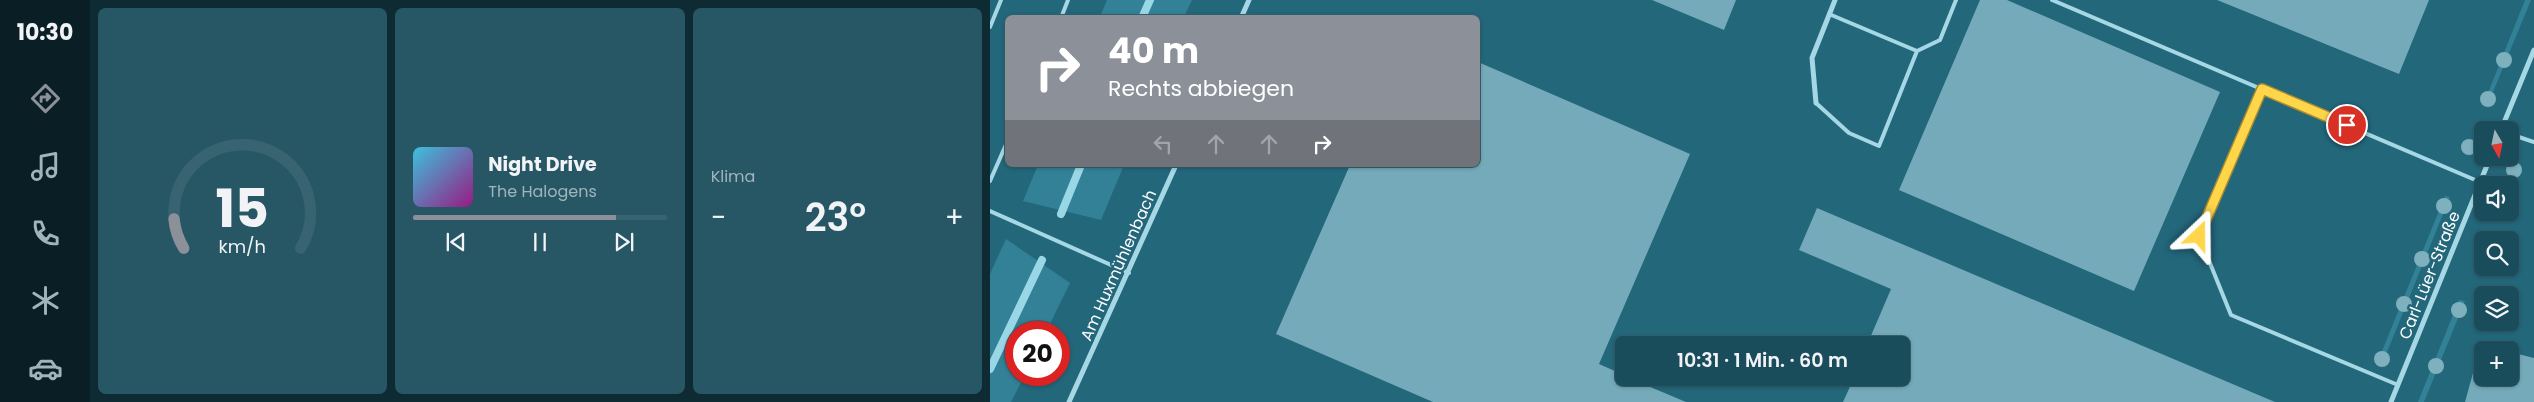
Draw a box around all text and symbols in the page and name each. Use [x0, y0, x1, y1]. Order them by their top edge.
text: 10:30 [17, 17, 73, 48]
text: 40 m [1108, 26, 1199, 75]
icon: right [1025, 35, 1090, 100]
text: Rechts abbiegen [1108, 73, 1294, 104]
icon: directions [28, 81, 63, 116]
pin [2326, 104, 2368, 146]
icon: arrive [2333, 111, 2361, 139]
north arrow [2474, 121, 2519, 166]
map controls [2474, 121, 2519, 386]
icon: left [1149, 130, 1177, 158]
icon: ahead [1202, 130, 1230, 158]
icon: ahead [1255, 130, 1283, 158]
icon: right [1308, 130, 1336, 158]
icon: music [28, 149, 63, 184]
text: Night Drive [488, 151, 597, 178]
text: Klima [711, 165, 755, 188]
text: 15 [216, 172, 269, 245]
button: sound [2474, 176, 2519, 221]
text: The Halogens [488, 180, 597, 203]
street label: Am Huxmühlenbach [1075, 186, 1162, 344]
text: 23° [805, 191, 866, 244]
text: − [711, 198, 726, 237]
text: + [945, 198, 964, 237]
street label: Carl-Lüer-Straße [2393, 207, 2466, 343]
position arrow [2172, 209, 2224, 261]
icon: phone [28, 216, 63, 251]
icon: previous [442, 228, 470, 256]
icon: pause [526, 228, 554, 256]
icon: next [610, 228, 638, 256]
button: search [2474, 231, 2519, 276]
text: km/h [219, 234, 266, 259]
icon: climate [28, 283, 63, 318]
button: layers [2474, 286, 2519, 331]
speed limit sign: 20 [1005, 321, 1070, 386]
button: + [2474, 341, 2519, 386]
text: 10:31 · 1 Min. · 60 m [1677, 347, 1848, 374]
icon: car [28, 351, 63, 386]

